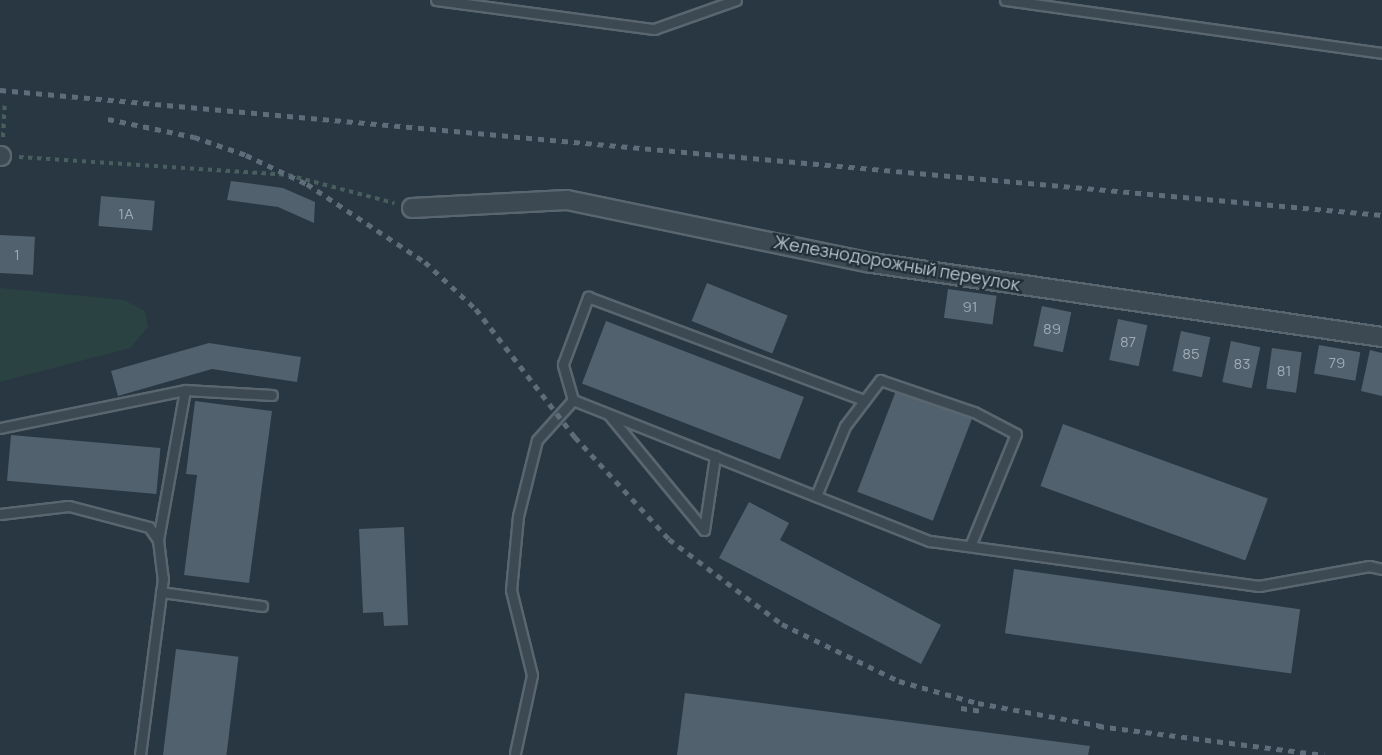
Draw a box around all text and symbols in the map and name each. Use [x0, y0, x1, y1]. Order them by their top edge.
house number: 1А [118, 205, 134, 223]
street label: Железнодорожный переулок [772, 231, 1022, 295]
house number: 1 [14, 246, 20, 264]
house number: 91 [962, 298, 978, 316]
house number: 89 [1043, 320, 1061, 338]
house number: 87 [1120, 333, 1136, 351]
house number: 85 [1182, 345, 1200, 363]
house number: 79 [1329, 354, 1345, 372]
house number: 83 [1233, 355, 1251, 373]
house number: 81 [1277, 362, 1291, 380]

